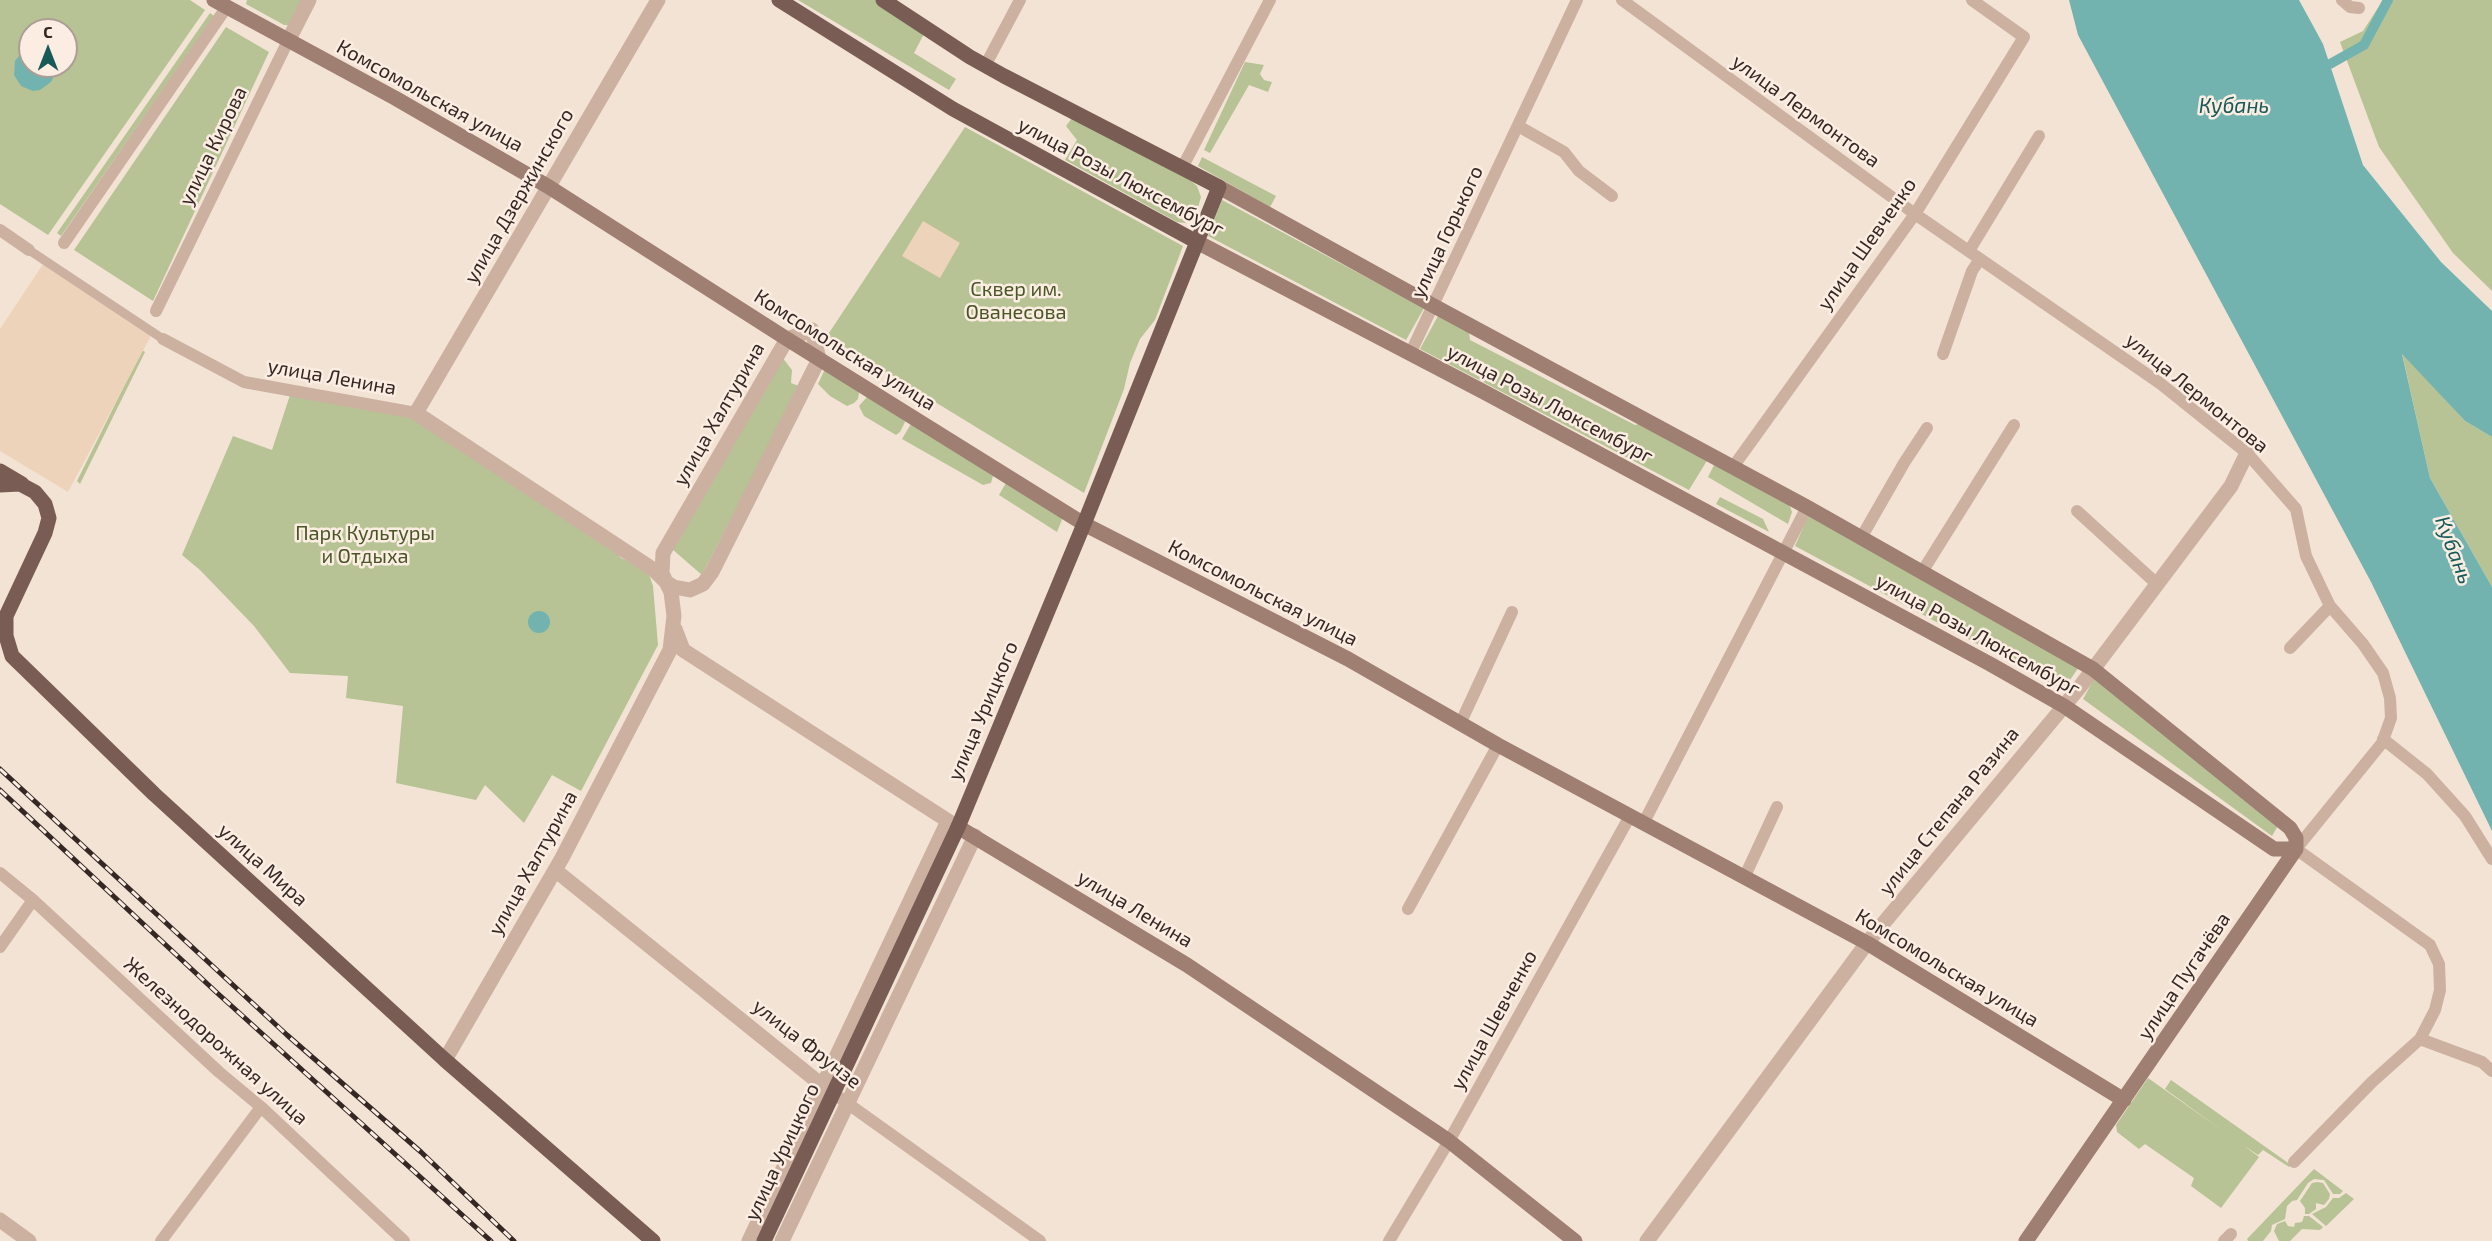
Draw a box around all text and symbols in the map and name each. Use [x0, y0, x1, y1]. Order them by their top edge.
north arrow [18, 18, 78, 78]
text: С [43, 22, 53, 41]
street label: Комсомольская улица [332, 35, 528, 157]
street label: улица Лермонтова [1727, 49, 1885, 173]
street label: улица Кирова [174, 83, 252, 209]
water label: Кубань [2199, 93, 2269, 119]
street label: улица Дзержинского [459, 104, 579, 288]
street label: улица Розы Люксембург [1014, 112, 1228, 242]
street label: улица Горького [1406, 162, 1488, 302]
street label: улица Шевченко [1812, 173, 1922, 315]
park label: Сквер им. Ованесова [965, 277, 1067, 324]
street label: Комсомольская улица [750, 284, 940, 416]
street label: улица Лермонтова [2121, 328, 2273, 458]
street label: улица Халтурина [668, 338, 770, 490]
street label: улица Розы Люксембург [1443, 339, 1657, 469]
street label: улица Ленина [266, 354, 398, 400]
water label: Кубань [2430, 512, 2478, 588]
park label: Парк Культуры и Отдыха [295, 521, 435, 568]
street label: Комсомольская улица [1164, 535, 1362, 651]
street label: улица Розы Люксембург [1872, 569, 2084, 701]
street label: улица Урицкого [943, 638, 1023, 784]
street label: улица Степана Разина [1874, 722, 2024, 900]
street label: улица Халтурина [483, 787, 583, 939]
street label: улица Мира [213, 819, 313, 911]
street label: улица Ленина [1073, 865, 1197, 953]
street label: Комсомольская улица [1851, 904, 2043, 1032]
street label: улица Пугачёва [2133, 908, 2235, 1044]
street label: улица Шевченко [1446, 946, 1542, 1094]
street label: Железнодорожная улица [119, 952, 313, 1130]
street label: улица Фрунзе [748, 994, 866, 1094]
street label: улица Урицкого [740, 1079, 824, 1225]

